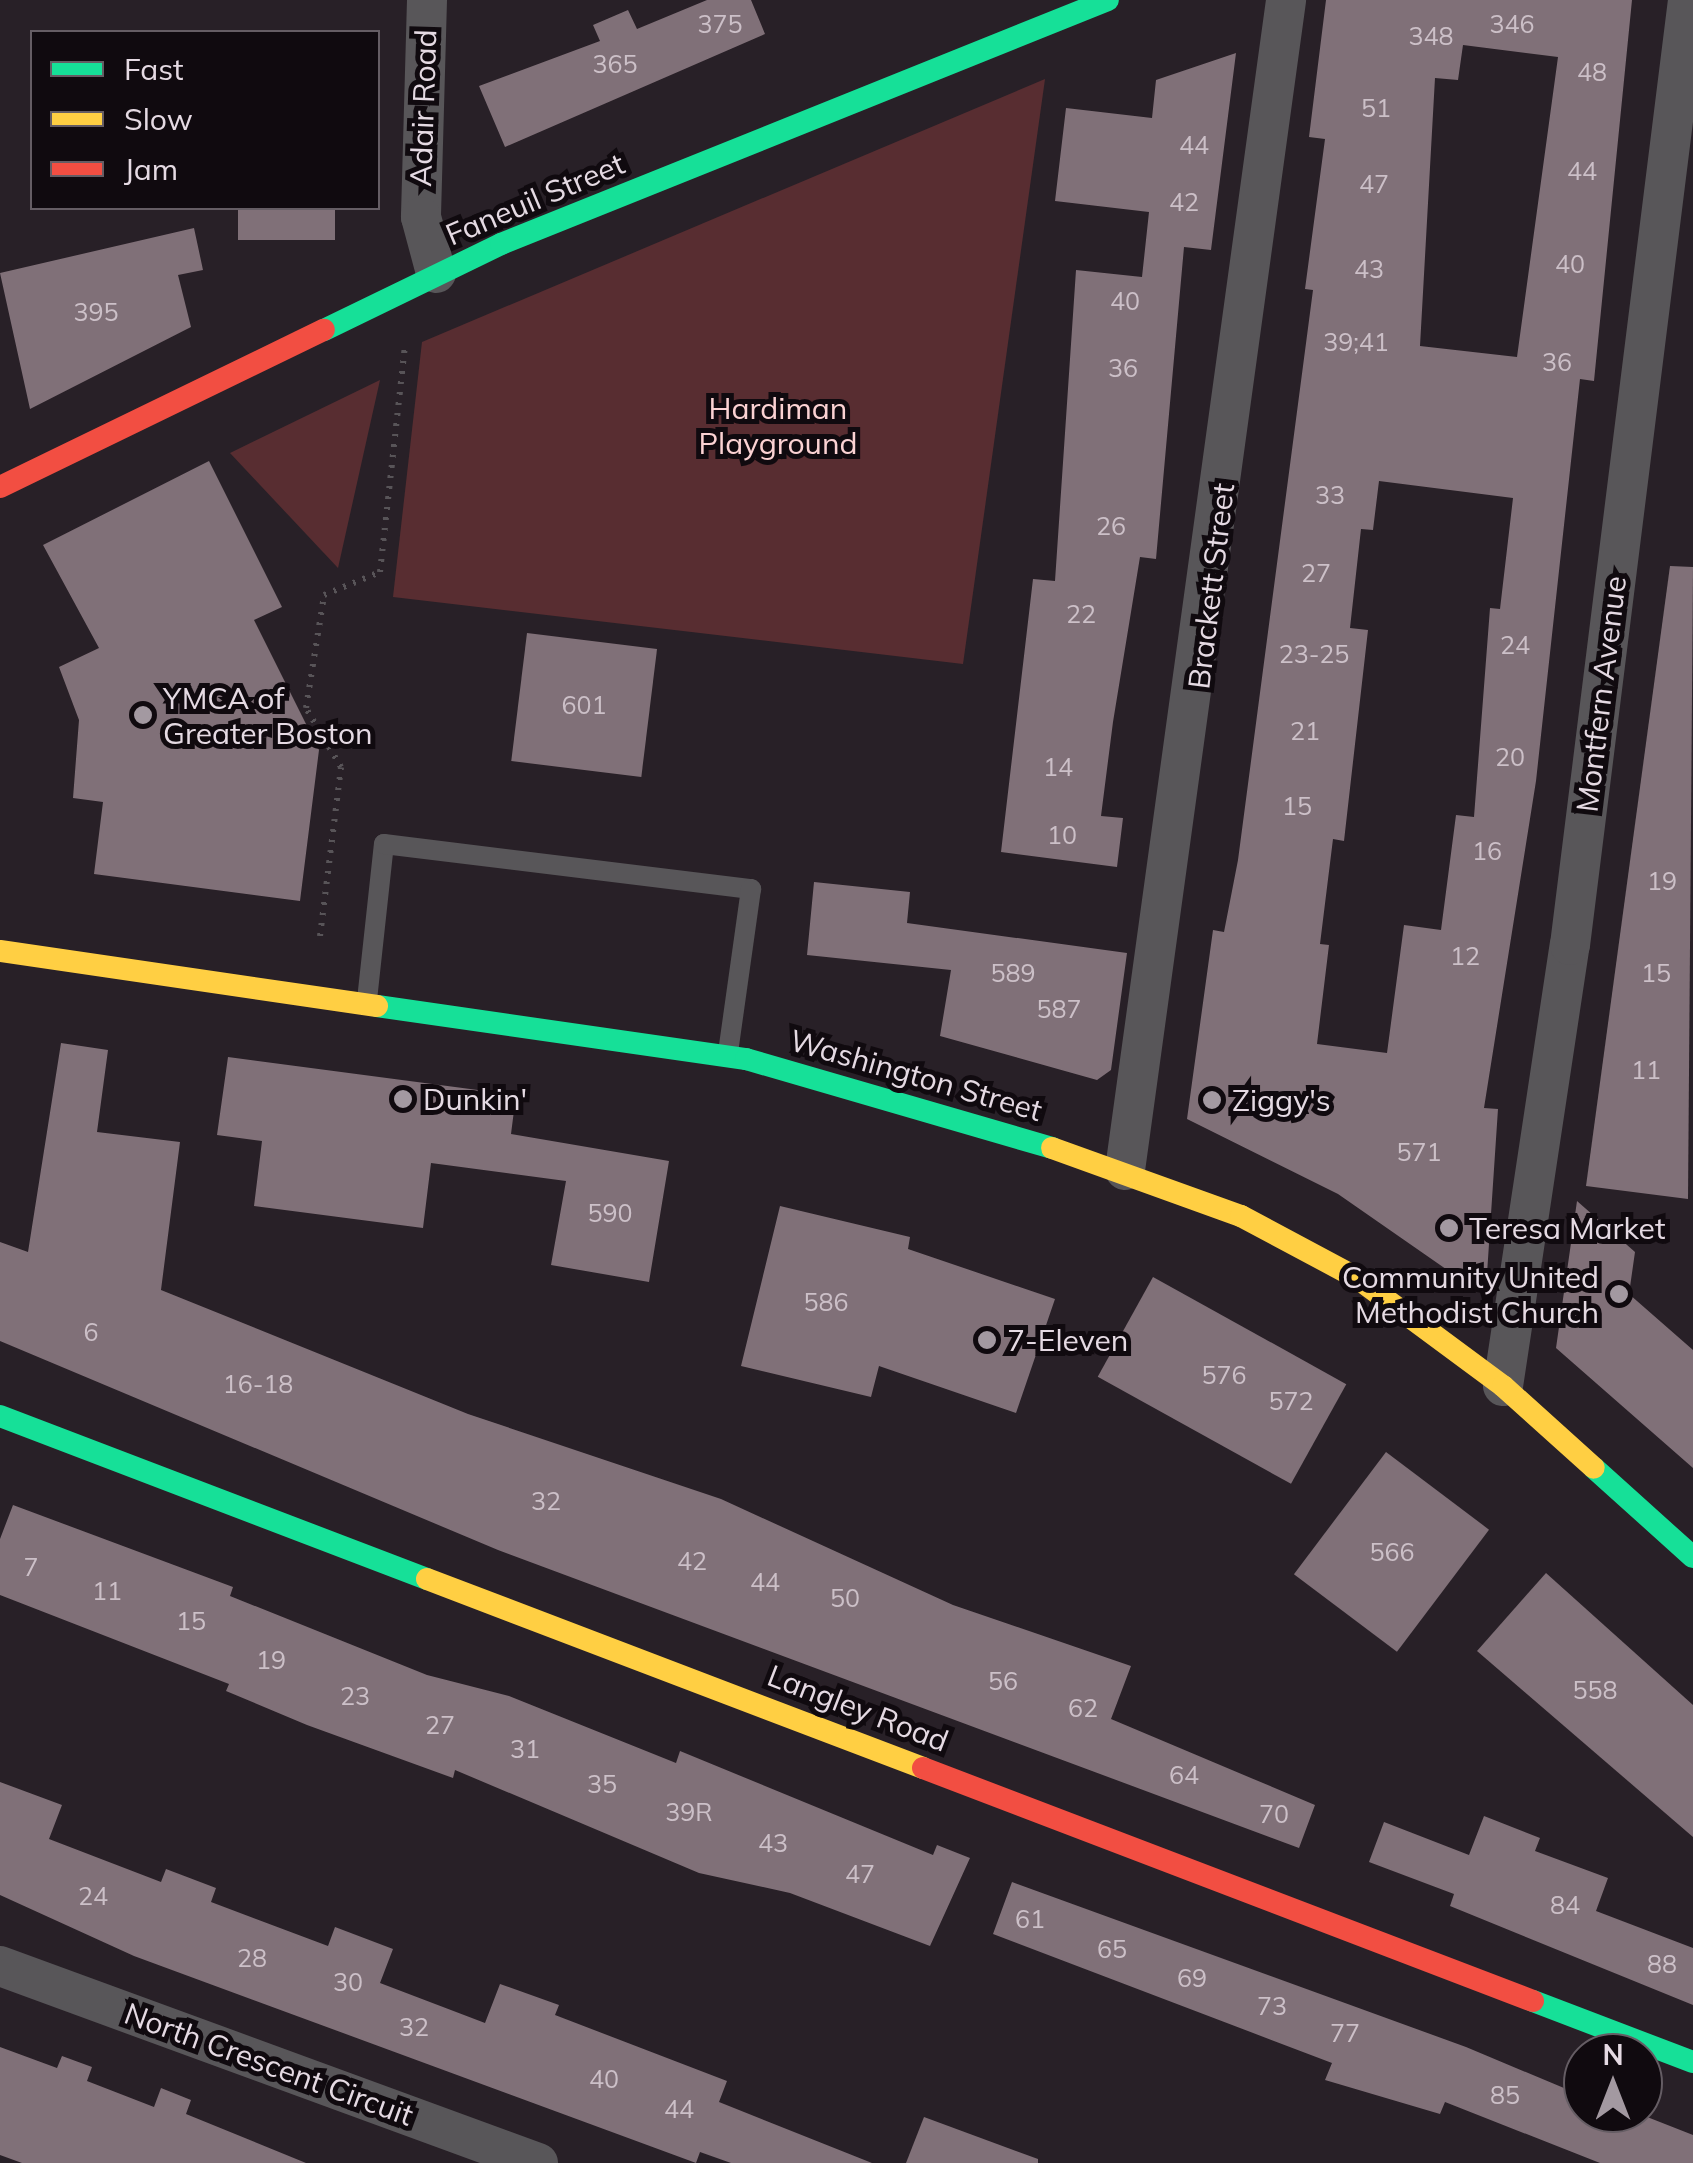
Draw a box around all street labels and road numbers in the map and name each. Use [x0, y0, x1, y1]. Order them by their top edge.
street label: Adair Road [402, 29, 444, 187]
street label: Faneuil Street [440, 145, 630, 253]
street label: Brackett Street [1181, 481, 1241, 691]
street label: Montfern Avenue [1569, 574, 1633, 814]
street label: Washington Street [786, 1022, 1046, 1128]
street label: Langley Road [763, 1657, 953, 1759]
street label: North Crescent Circuit [120, 1995, 418, 2133]

